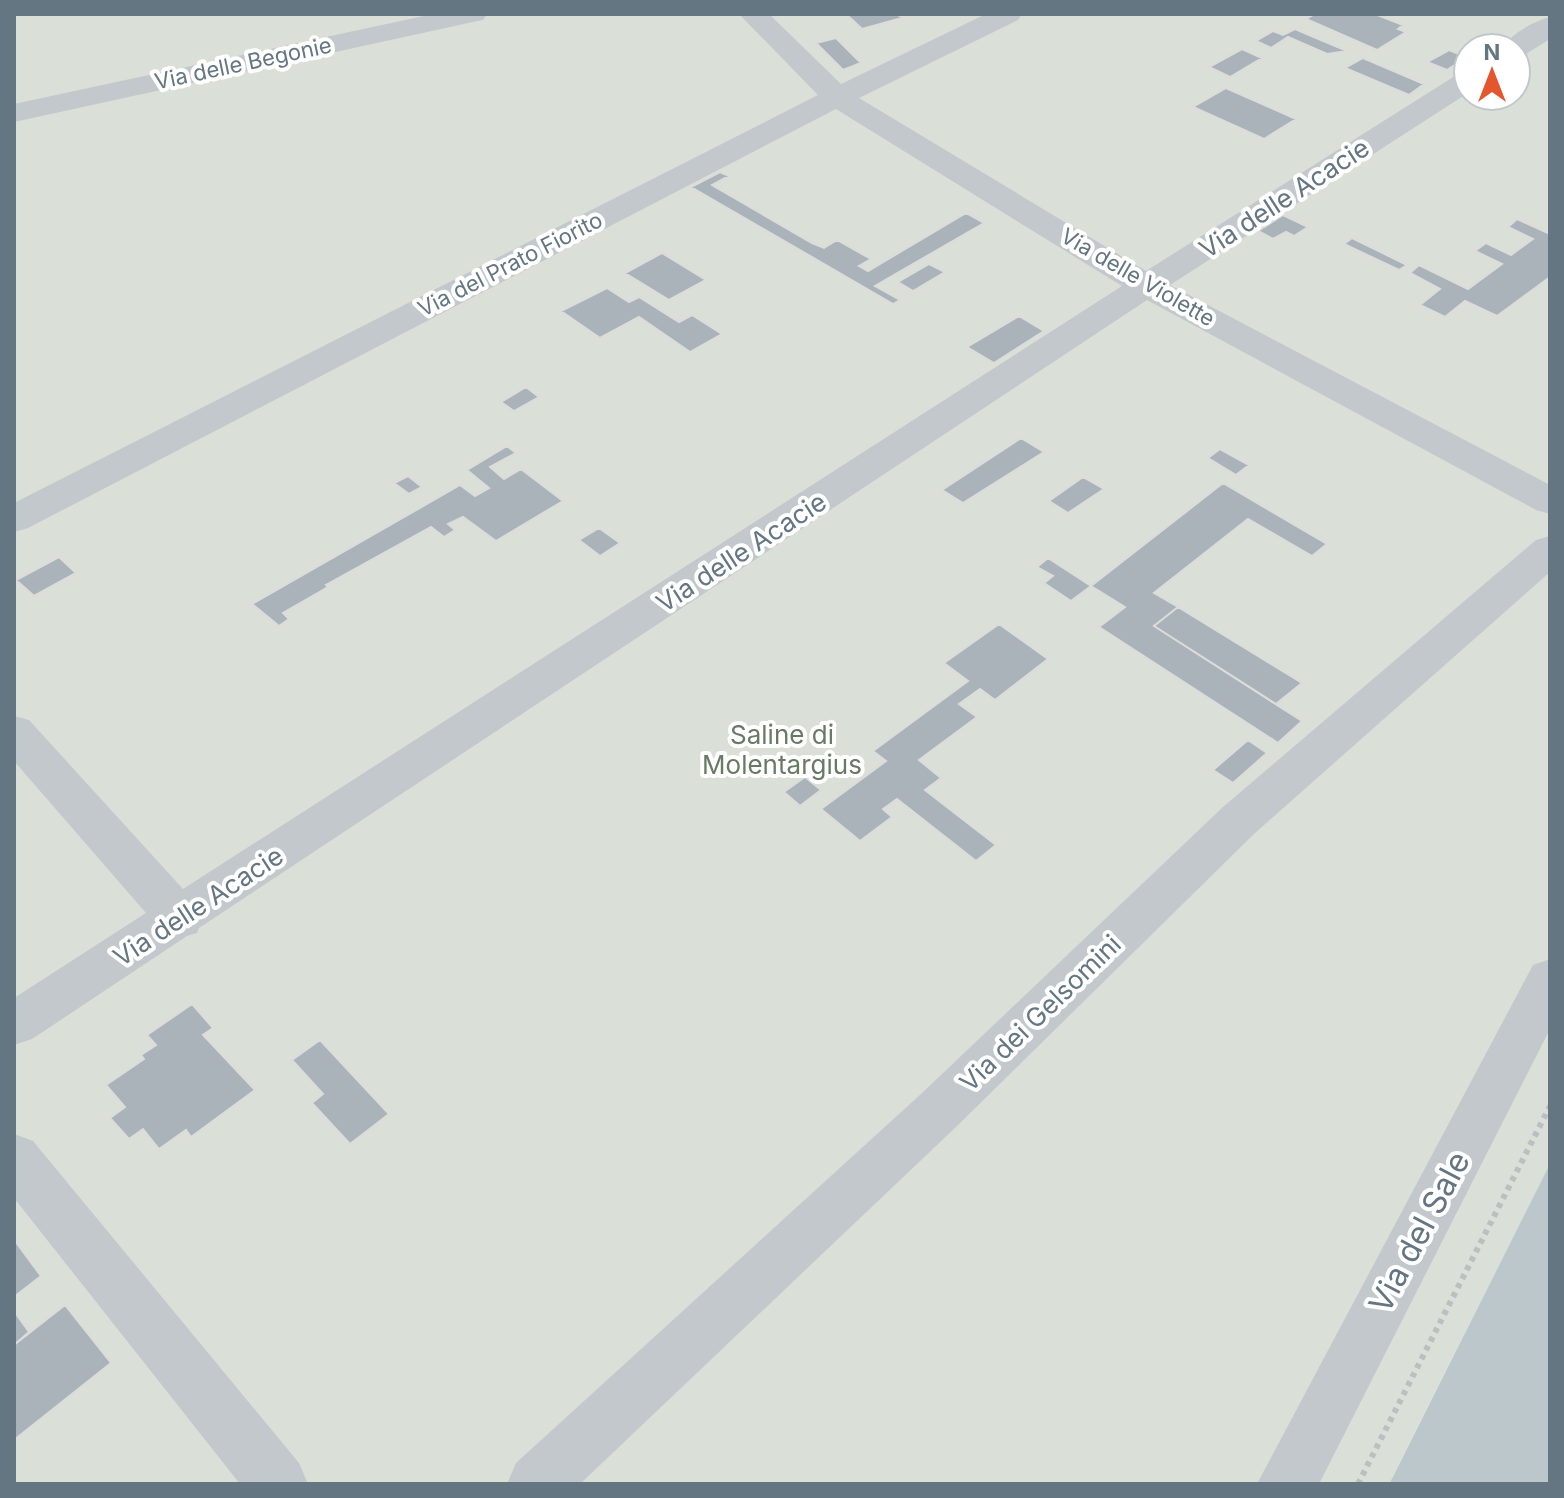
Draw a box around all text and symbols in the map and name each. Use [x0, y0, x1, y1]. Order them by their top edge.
street label: Via delle Begonie [152, 32, 334, 94]
north arrow [1452, 32, 1532, 112]
text: N [1484, 39, 1500, 65]
street label: Via delle Acacie [1193, 132, 1375, 264]
street label: Via del Prato Fiorito [413, 206, 607, 322]
street label: Via delle Violette [1056, 222, 1220, 332]
street label: Via delle Acacie [650, 486, 832, 618]
park label: Saline di Molentargius [702, 719, 862, 780]
street label: Via delle Acacie [107, 840, 289, 972]
street label: Via dei Gelsomini [953, 928, 1127, 1098]
street label: Via del Sale [1360, 1145, 1478, 1319]

